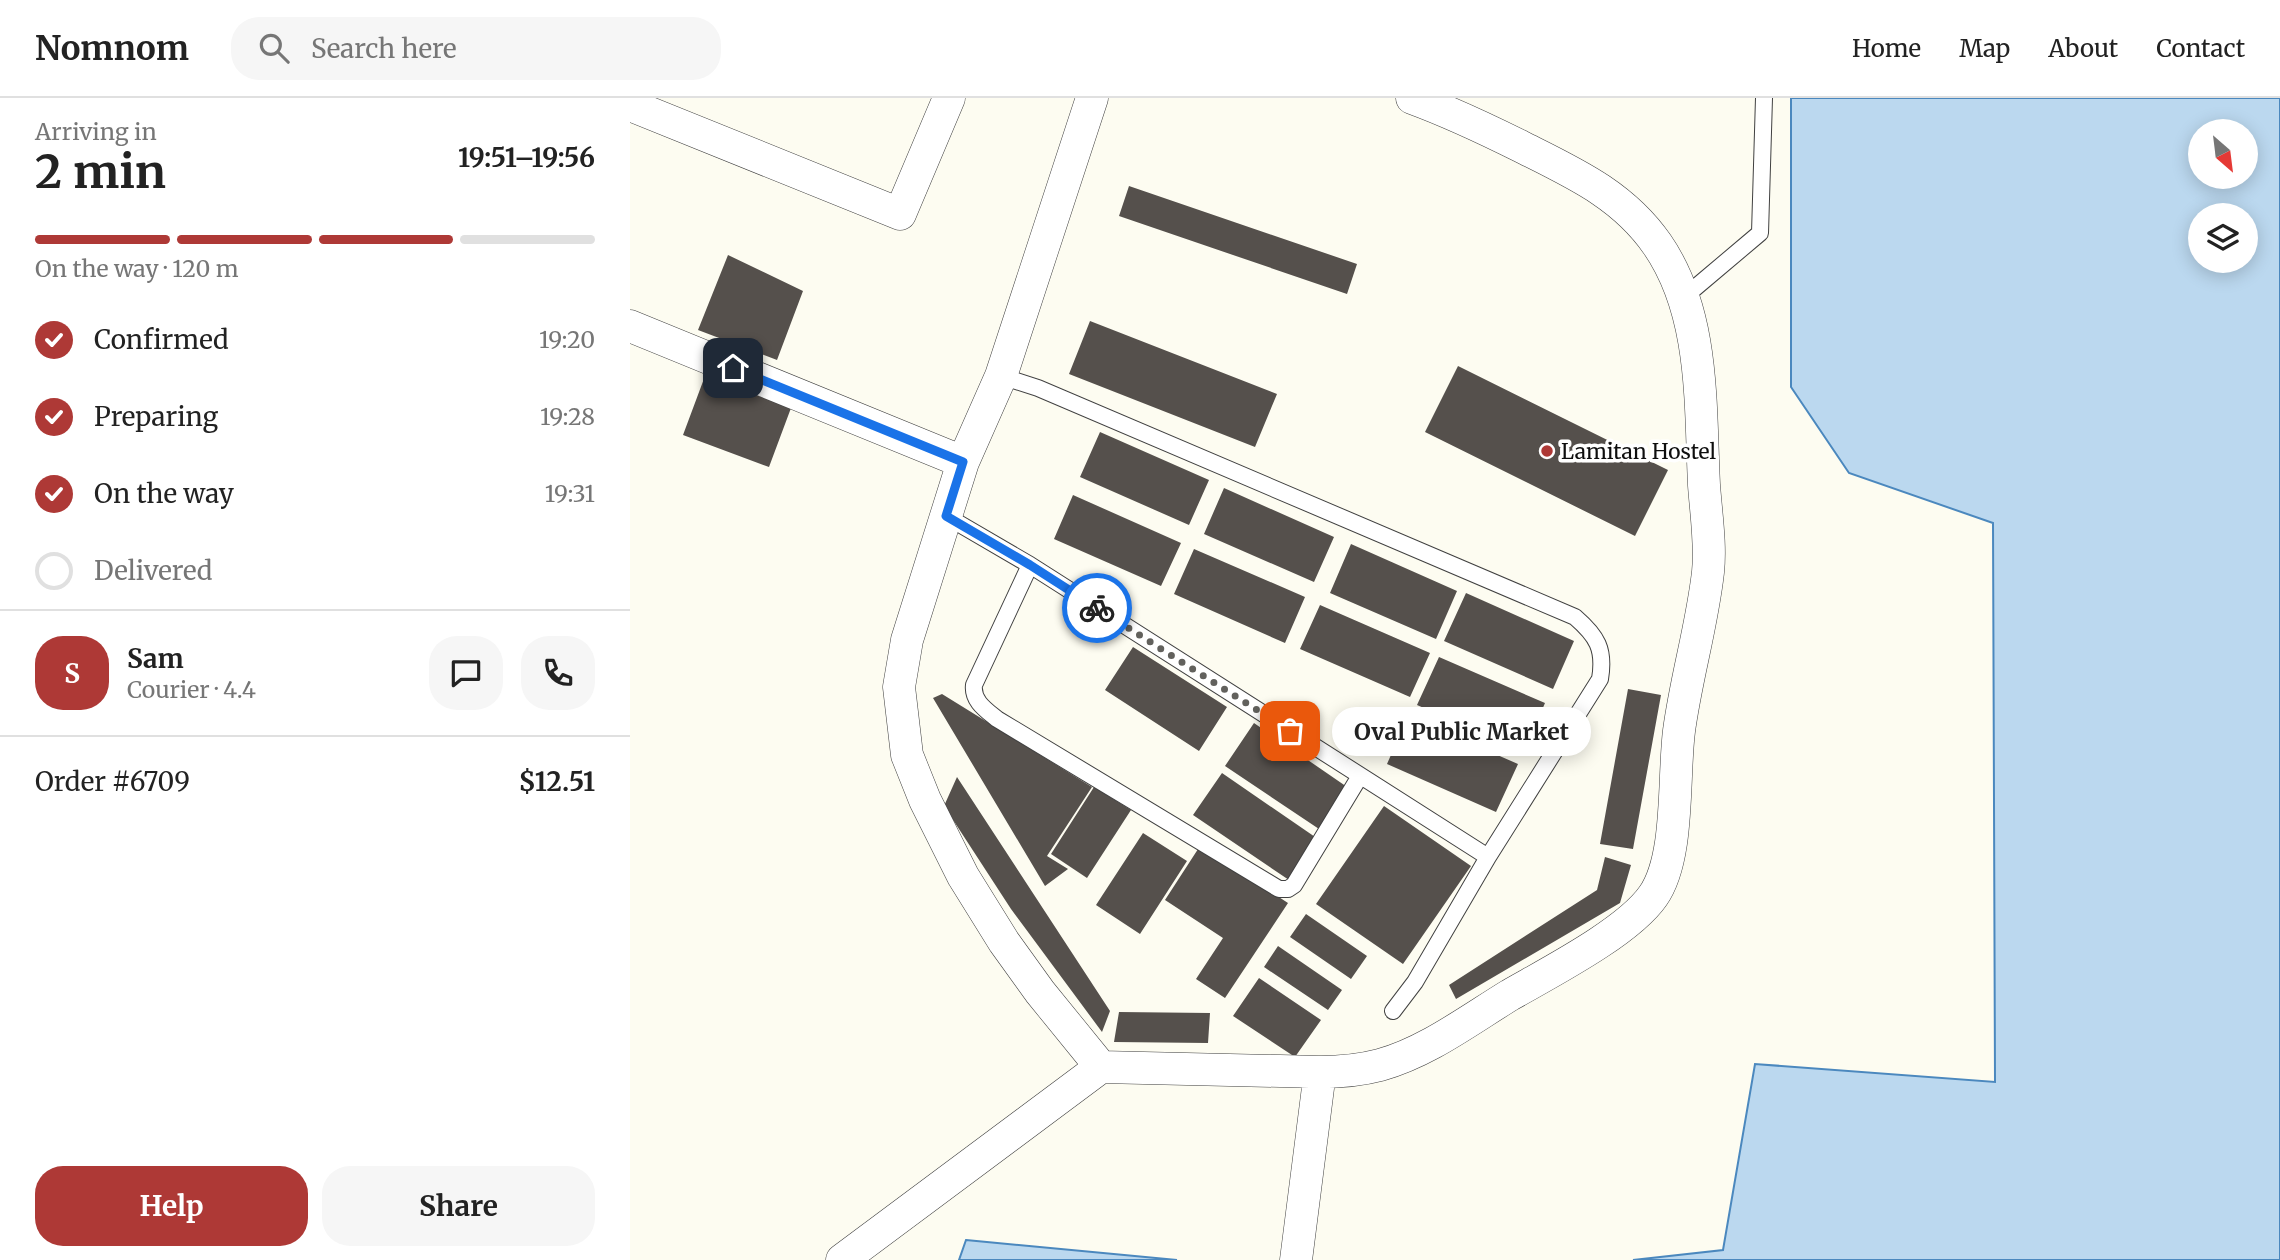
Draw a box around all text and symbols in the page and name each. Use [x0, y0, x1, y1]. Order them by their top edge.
search box [231, 17, 721, 80]
text: Nomnom [35, 28, 189, 69]
icon: search [255, 29, 293, 67]
text: Search here [311, 32, 457, 65]
text: Home [1852, 33, 1921, 64]
text: Map [1959, 33, 2010, 64]
text: About [2048, 33, 2118, 64]
text: Contact [2156, 33, 2245, 64]
text: Arriving in [35, 117, 157, 146]
north arrow [2188, 119, 2258, 189]
map controls [2188, 119, 2258, 273]
text: 19:51–19:56 [458, 141, 595, 174]
text: 2 min [35, 143, 166, 201]
button: layers [2188, 203, 2258, 273]
text: On the way · 120 m [35, 254, 239, 283]
icon: check [35, 321, 73, 359]
text: Confirmed [94, 323, 229, 356]
text: 19:20 [539, 325, 595, 354]
pin [703, 338, 763, 398]
icon: home [714, 349, 752, 387]
icon: check [35, 398, 73, 436]
text: Preparing [94, 400, 218, 433]
text: 19:28 [540, 402, 595, 431]
place label: Lamitan Hostel [1561, 438, 1717, 465]
marker: Lamitan Hostel [1539, 443, 1555, 459]
icon: check [35, 475, 73, 513]
text: On the way [94, 477, 234, 510]
text: 19:31 [545, 479, 595, 508]
text: Delivered [94, 554, 213, 587]
courier [1062, 573, 1132, 643]
icon: bike [1078, 589, 1116, 627]
button: chat [429, 636, 503, 710]
button: phone [521, 636, 595, 710]
text: Sam [127, 642, 184, 675]
text: S [64, 657, 80, 690]
text: Courier · 4.4 [127, 675, 256, 704]
pin [1260, 701, 1320, 761]
callout: Oval Public Market [1332, 706, 1591, 756]
icon: bag [1271, 712, 1309, 750]
text: Oval Public Market [1354, 717, 1569, 746]
text: Order #6709 [35, 765, 190, 798]
text: $12.51 [518, 765, 595, 798]
button: Help [35, 1166, 308, 1246]
button: Share [322, 1166, 595, 1246]

